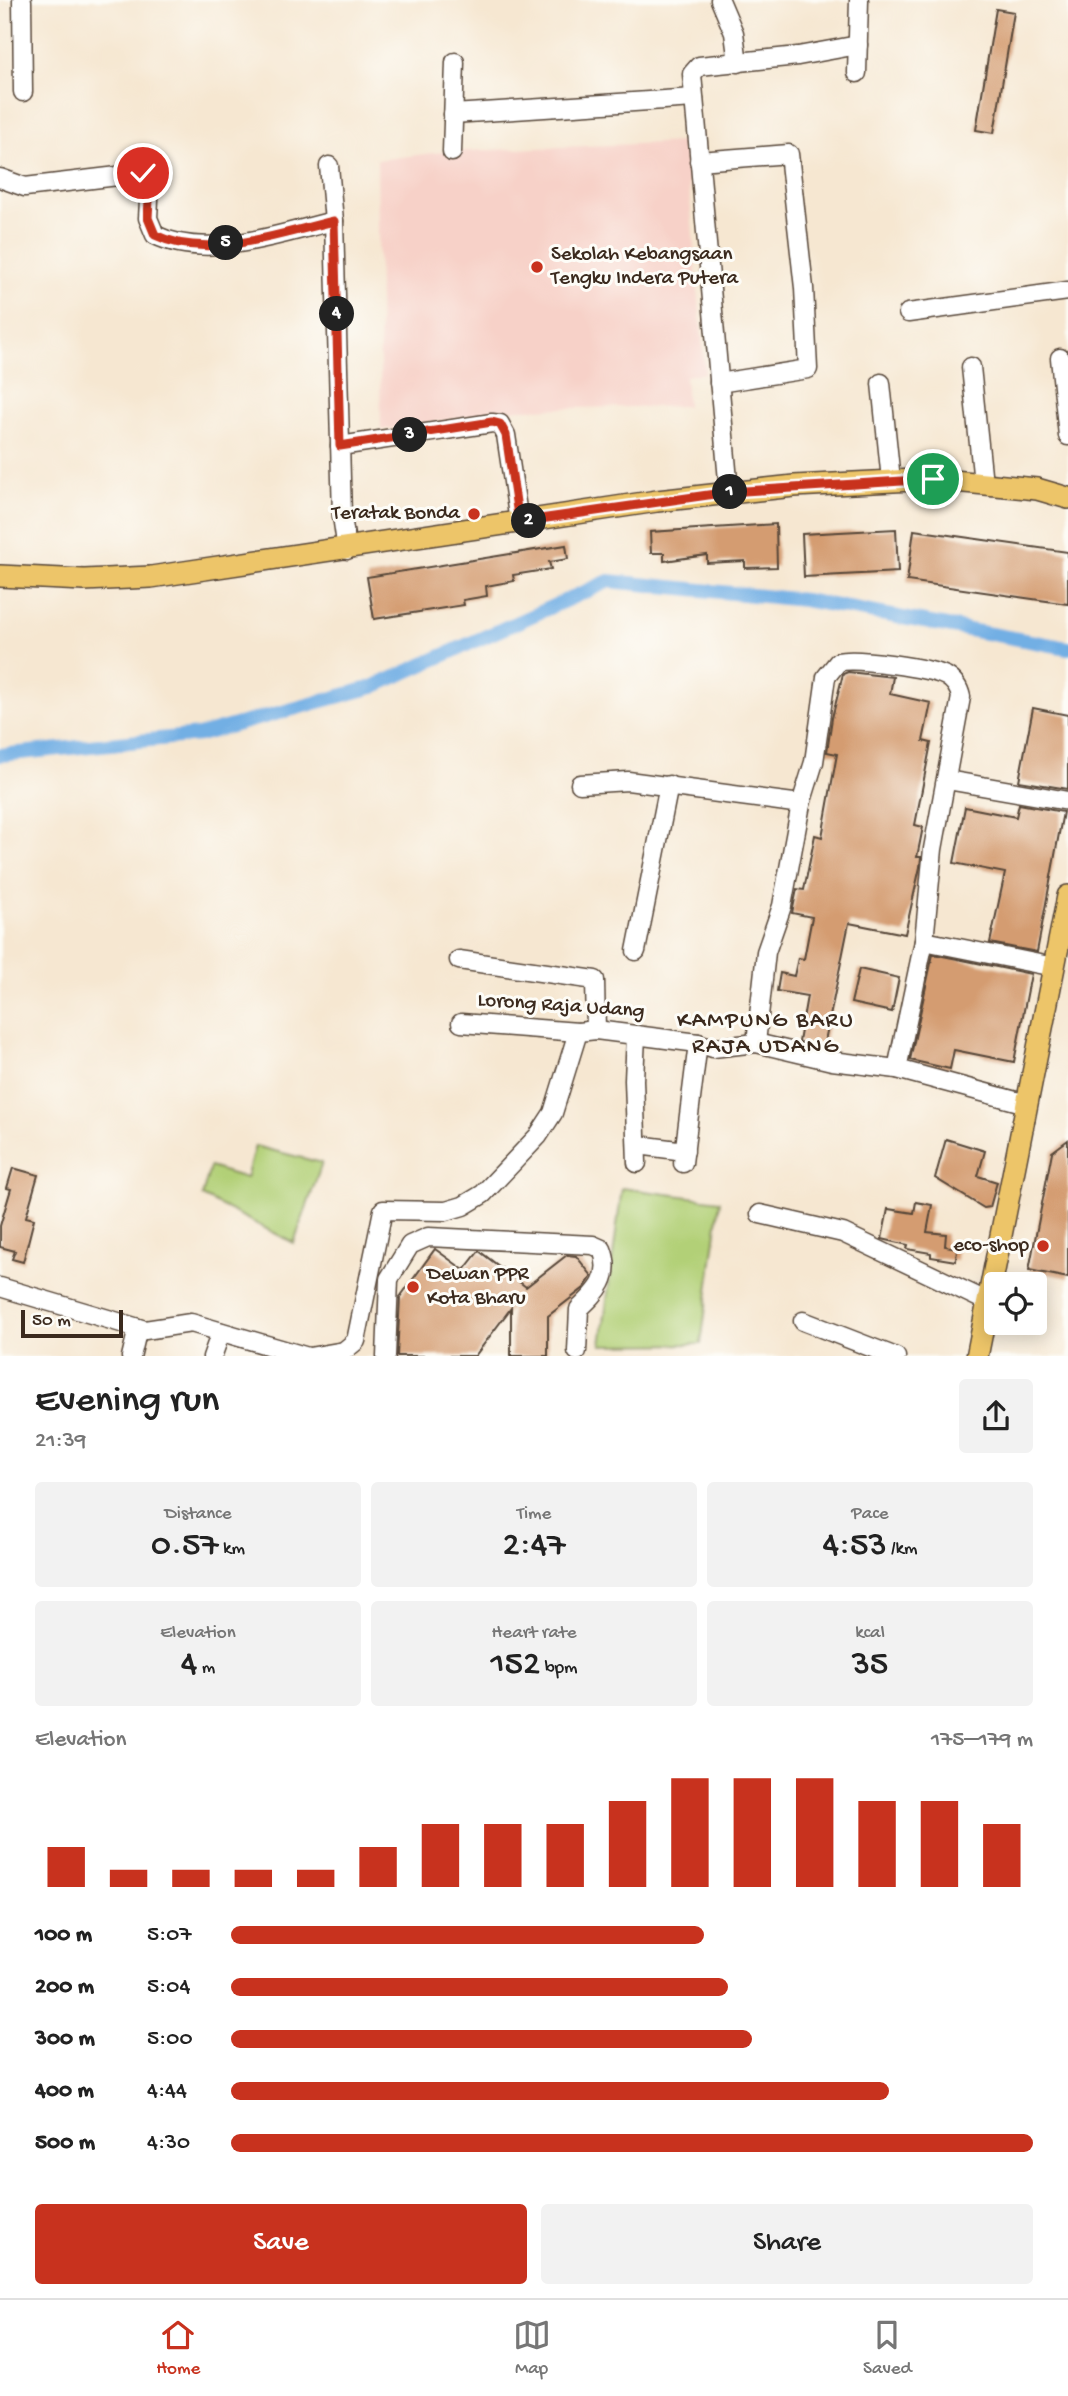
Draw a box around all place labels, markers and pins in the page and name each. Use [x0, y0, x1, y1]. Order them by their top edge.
pin [113, 143, 173, 203]
pin: 5 [208, 226, 244, 260]
place label: Sekolah Kebangsaan Tengku Indera Putera [550, 243, 740, 292]
marker: Sekolah Kebangsaan Tengku Indera Putera [529, 259, 545, 275]
pin: 4 [320, 296, 354, 332]
pin: 3 [392, 418, 428, 452]
pin [903, 449, 963, 509]
pin: 1 [712, 475, 748, 510]
place label: Teratak Bonda [331, 502, 461, 527]
pin: 2 [512, 504, 546, 538]
marker: Teratak Bonda [466, 506, 482, 522]
place label: eco-shop [953, 1234, 1030, 1259]
marker: eco-shop [1035, 1238, 1051, 1254]
place label: Dewan PPR Kota Bharu [425, 1263, 530, 1312]
marker: Dewan PPR Kota Bharu [405, 1279, 421, 1295]

